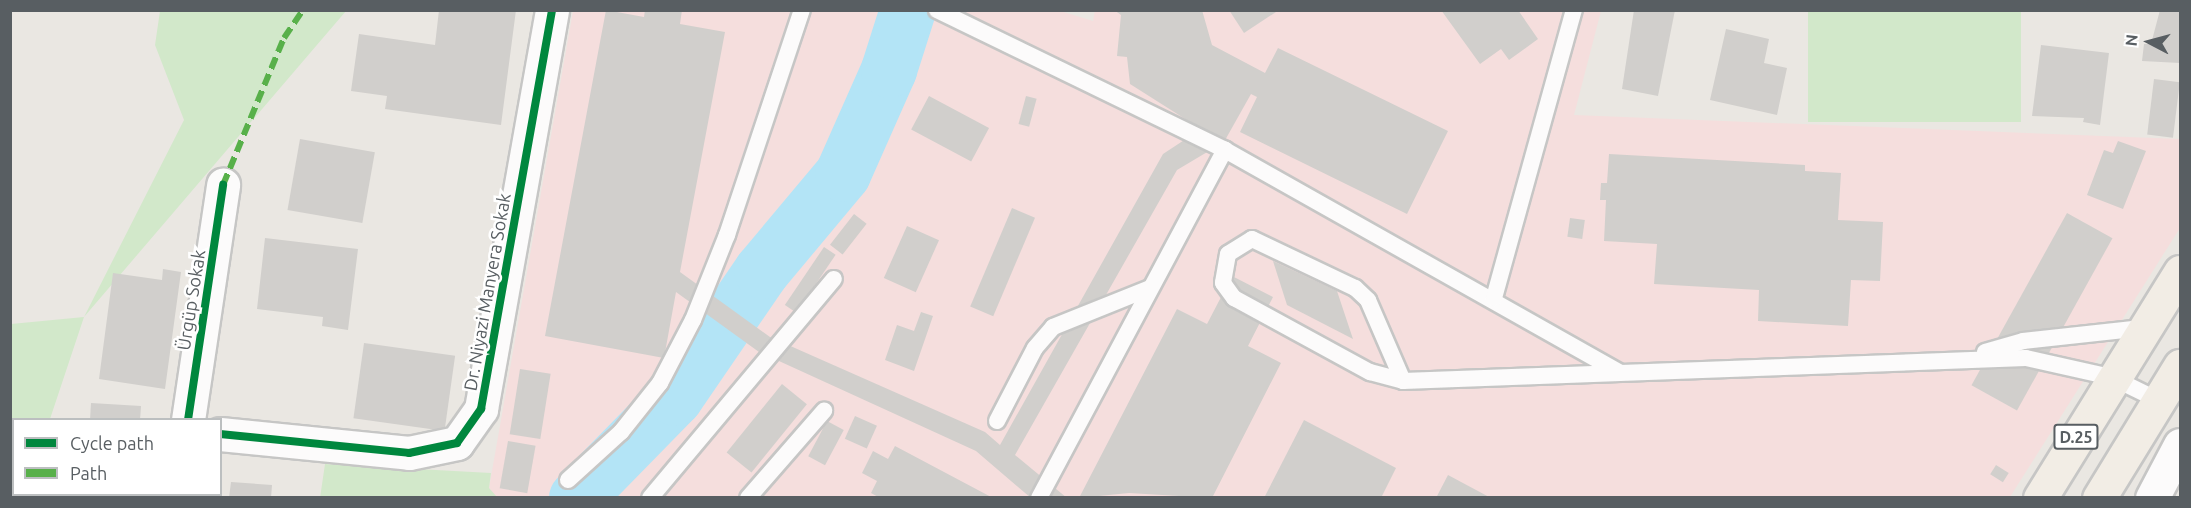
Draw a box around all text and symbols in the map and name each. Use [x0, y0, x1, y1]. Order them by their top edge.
north arrow [2119, 12, 2179, 72]
text: N [2122, 33, 2141, 47]
street label: Dr. Niyazi Manyera Sokak [459, 192, 515, 392]
street label: Ürgüp Sokak [172, 248, 210, 352]
legend [12, 418, 222, 496]
road number: D.25 [2052, 424, 2100, 450]
text: Cycle path [70, 433, 154, 453]
text: Path [70, 463, 107, 483]

